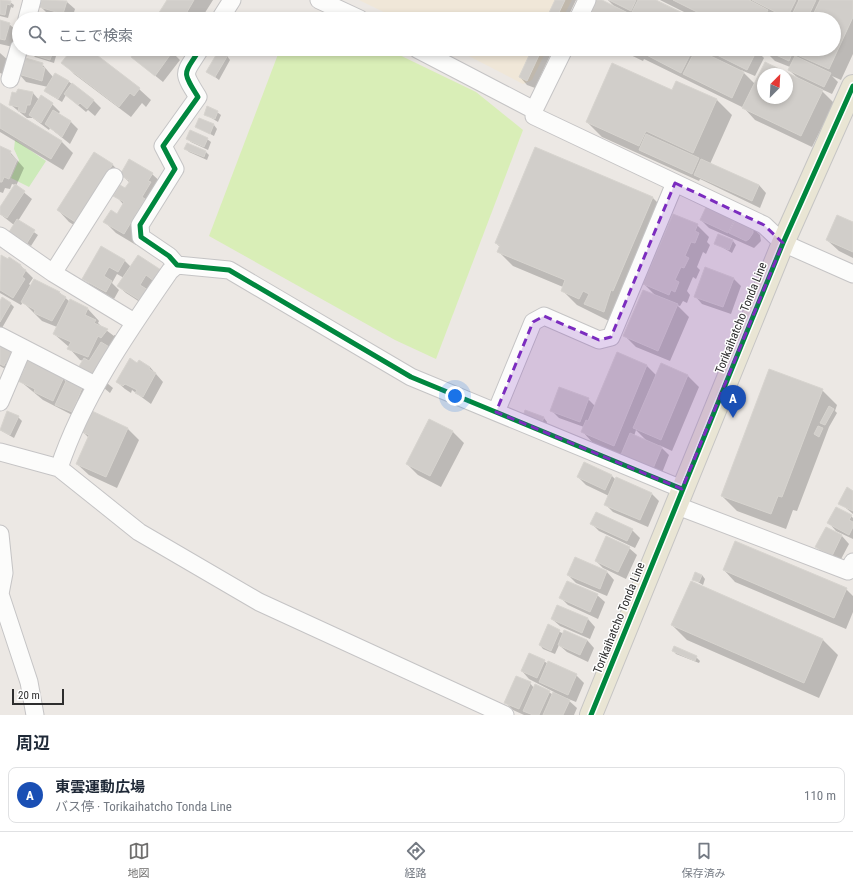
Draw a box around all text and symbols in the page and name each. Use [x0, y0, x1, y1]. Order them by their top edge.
search box [12, 12, 841, 56]
icon: search [26, 23, 48, 45]
text: ここで検索 [58, 27, 133, 45]
north arrow [757, 68, 793, 104]
street label: Torikaihatcho Tonda Line [712, 260, 770, 376]
pin: A [720, 385, 746, 418]
your location [445, 386, 465, 406]
street label: Torikaihatcho Tonda Line [590, 560, 648, 676]
scale bar [12, 687, 64, 706]
text: 20 m [18, 689, 40, 702]
text: 周辺 [16, 733, 50, 753]
text: 東雲運動広場 [55, 778, 145, 796]
text: A [26, 788, 34, 803]
text: 110 m [804, 788, 836, 803]
text: バス停 · Torikaihatcho Tonda Line [55, 799, 232, 814]
tab: 地図 [128, 840, 150, 880]
tab: 経路 [405, 840, 427, 880]
tab: 保存済み [682, 840, 726, 880]

